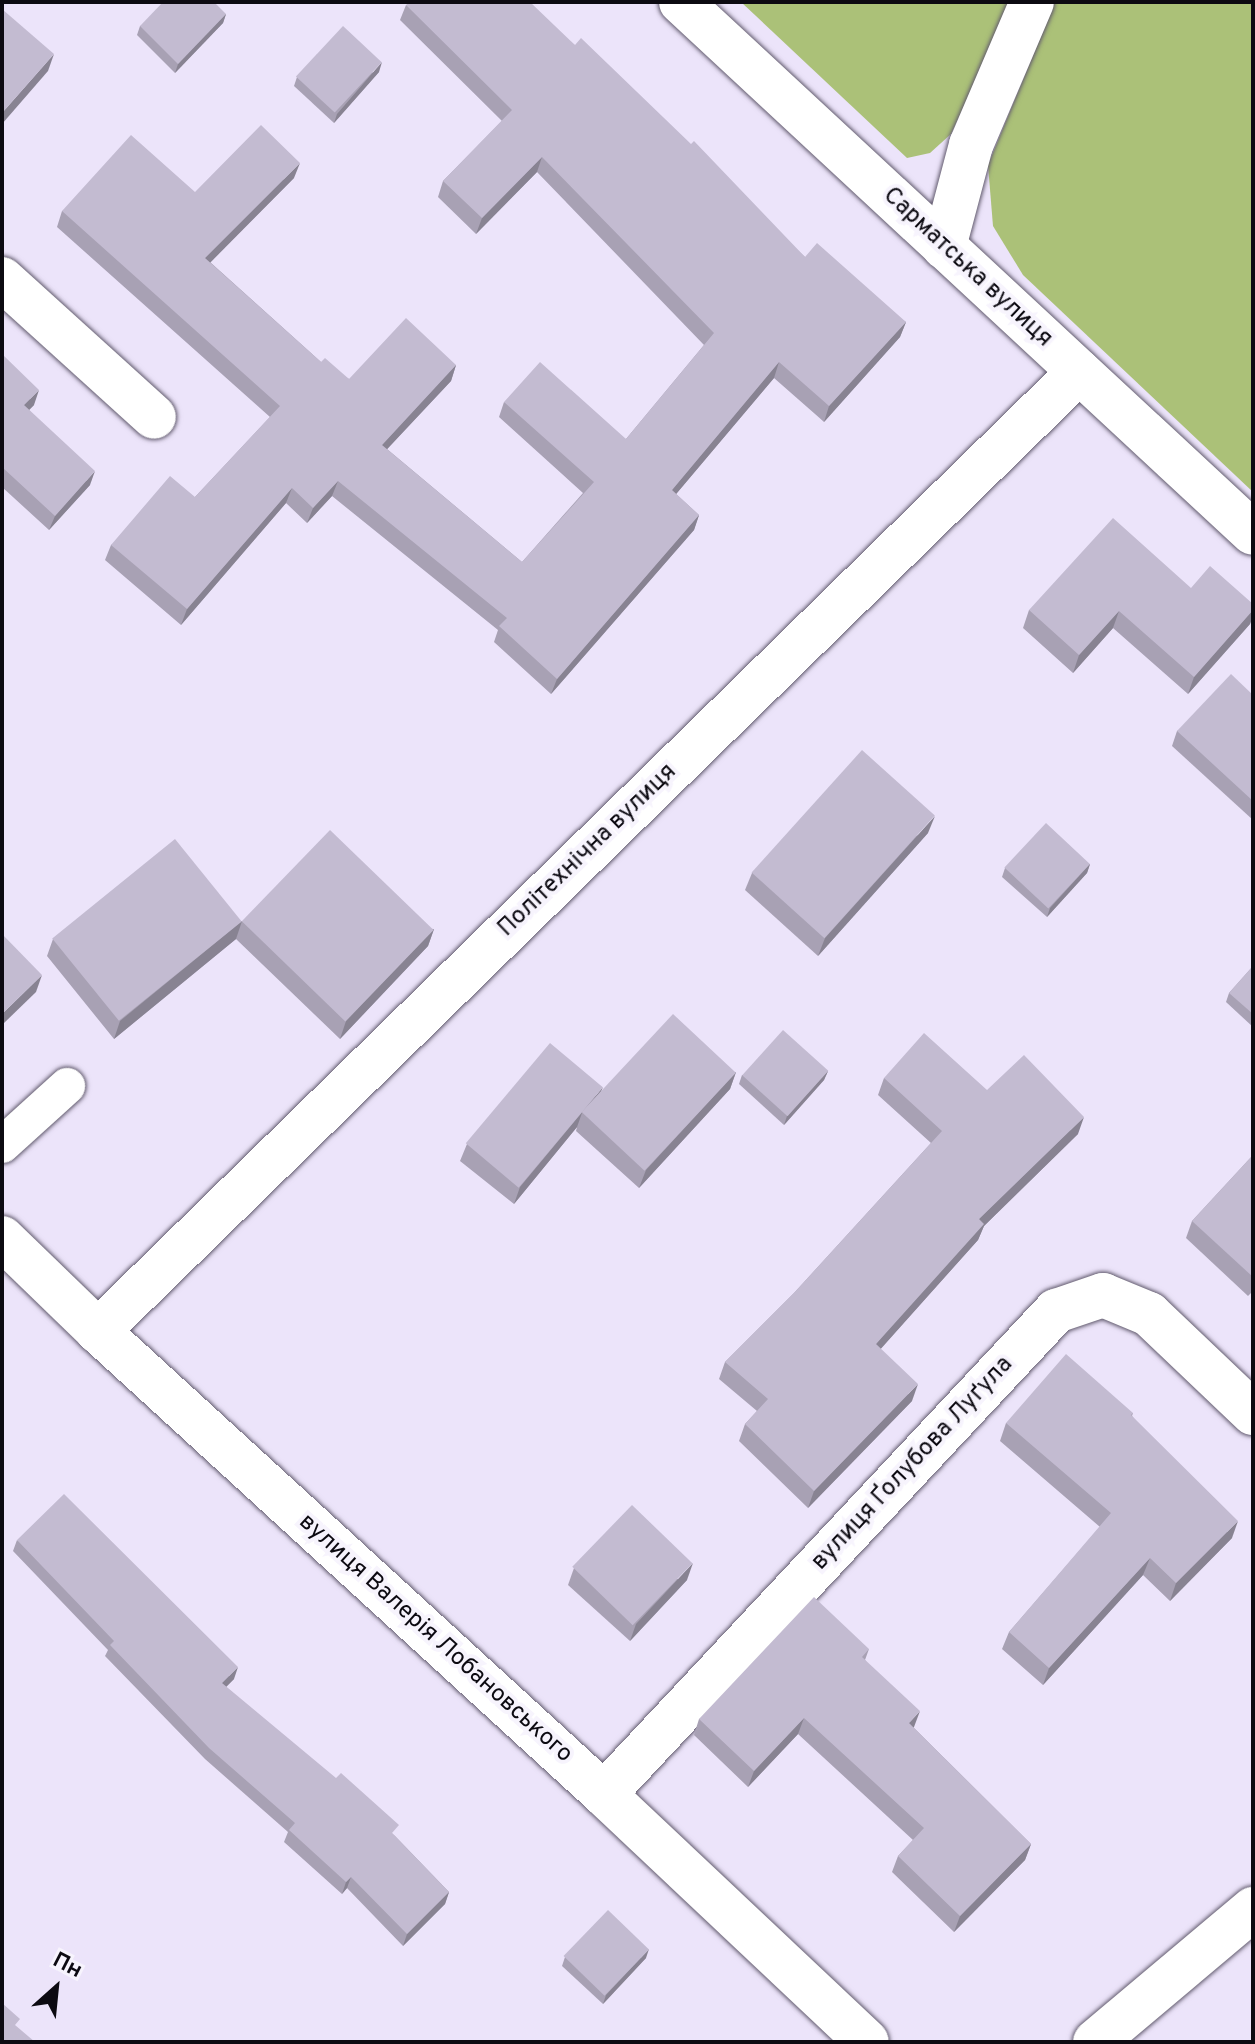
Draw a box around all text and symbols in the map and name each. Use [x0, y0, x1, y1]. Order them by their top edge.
street label: Сарматська вулиця [876, 182, 1058, 354]
street label: Політехнічна вулиця [493, 758, 683, 944]
street label: вулиця Ґолубова Луґула [806, 1351, 1020, 1577]
street label: вулиця Валерія Лобановського [292, 1508, 578, 1770]
text: Пн [48, 1947, 86, 1985]
north arrow [16, 1948, 96, 2028]

